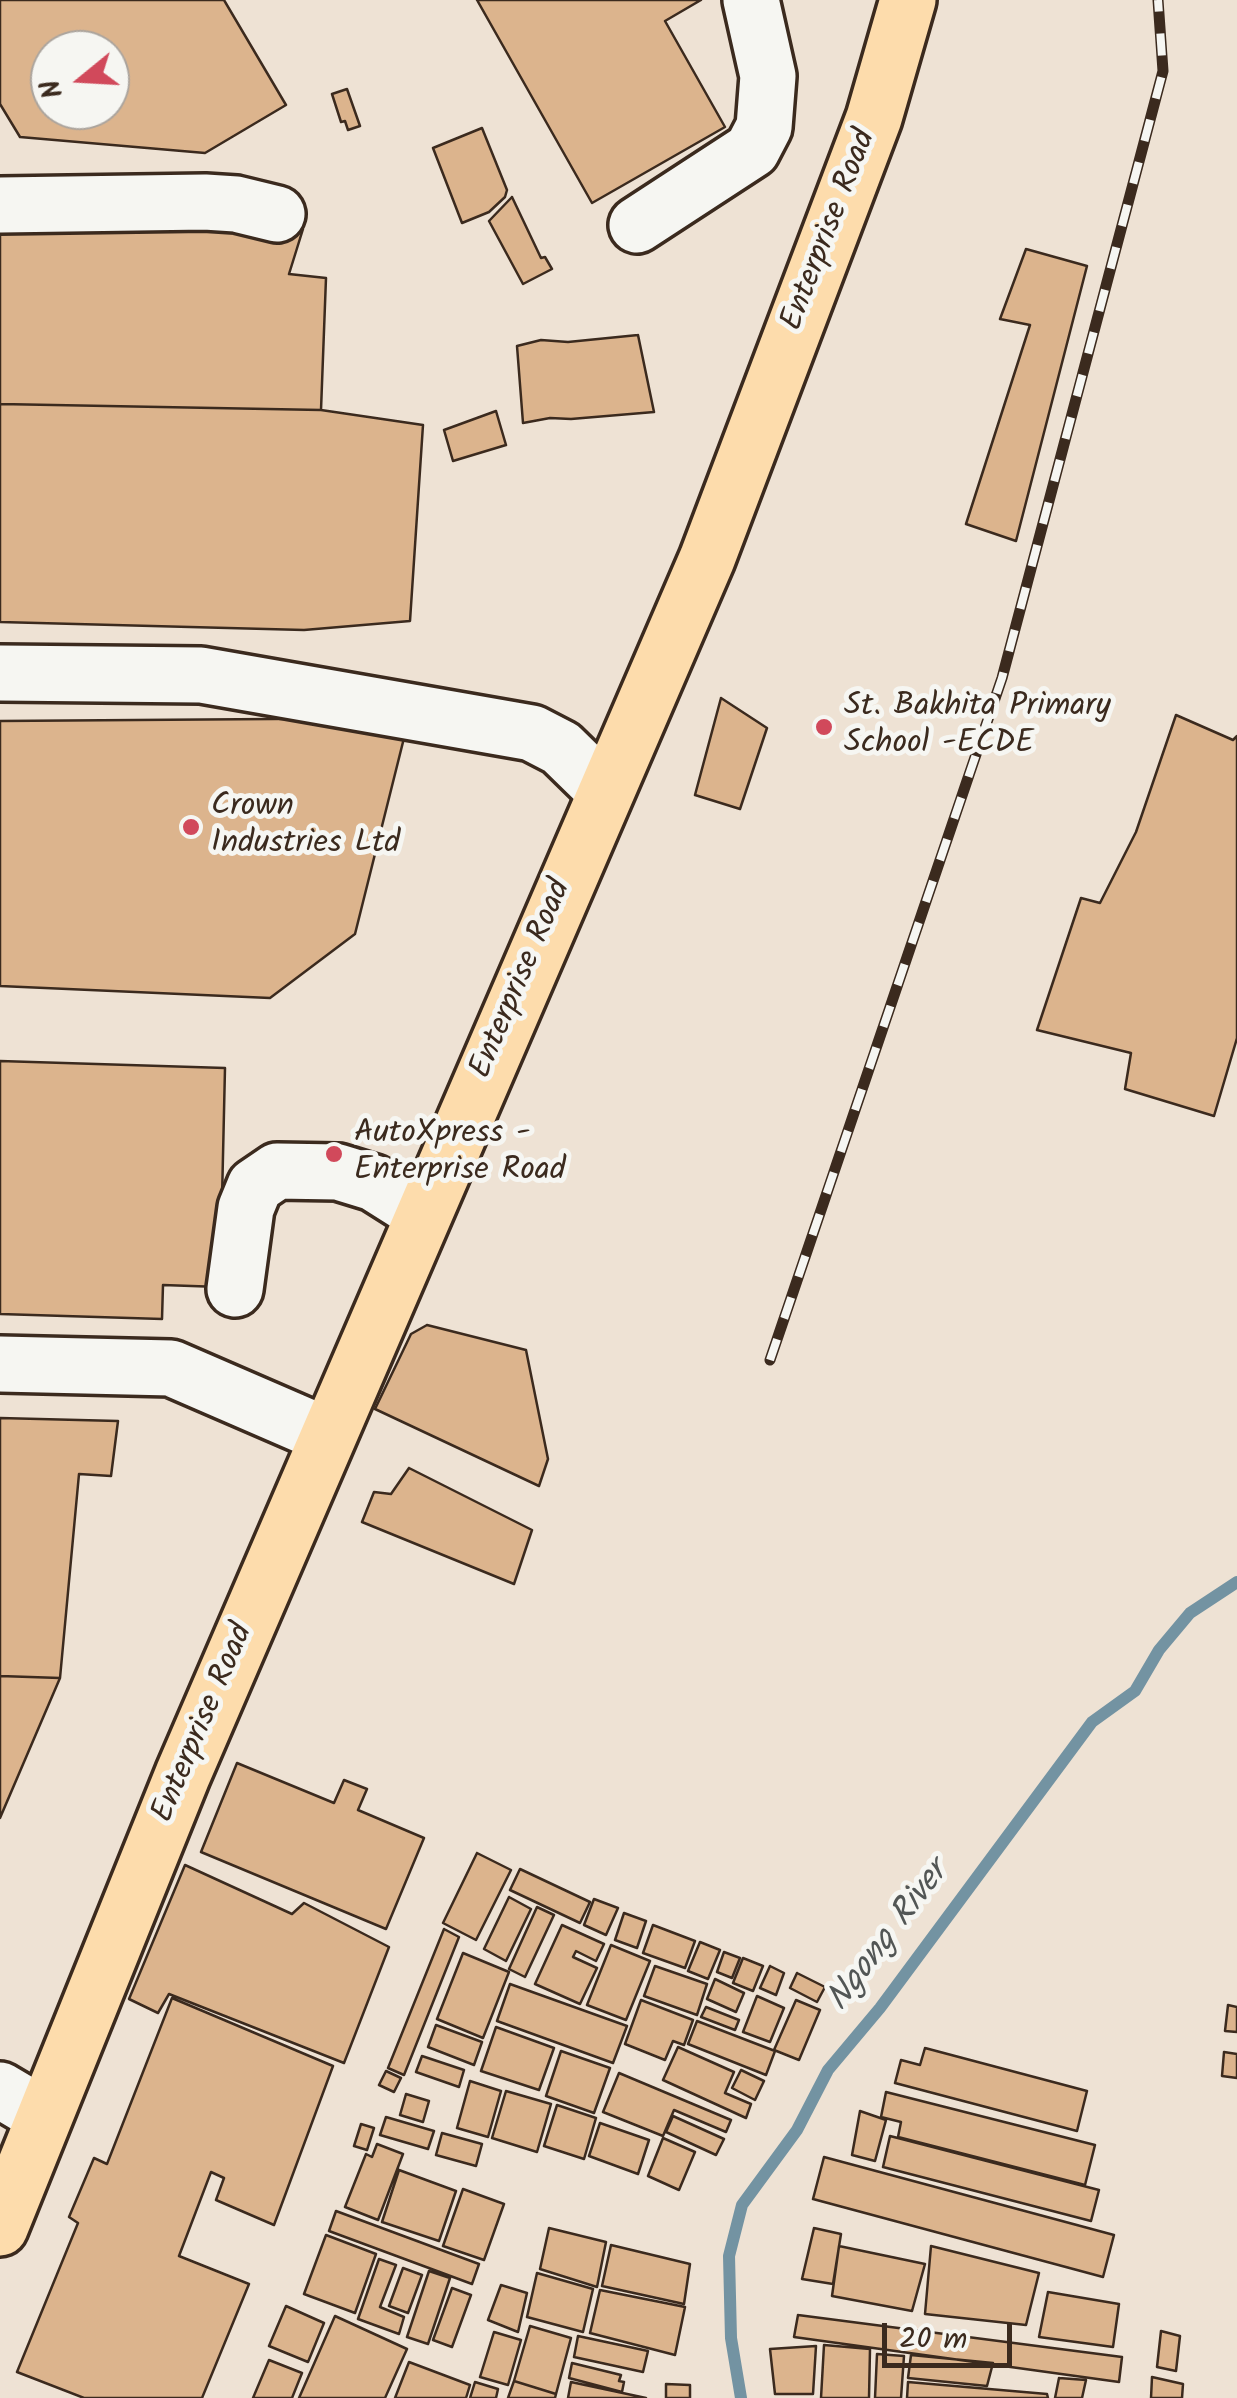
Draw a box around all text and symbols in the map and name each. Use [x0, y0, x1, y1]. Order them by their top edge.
north arrow [30, 30, 130, 130]
text: N [29, 73, 77, 104]
street label: Enterprise Road [775, 125, 887, 337]
place label: St. Bakhita Primary School -ECDE [844, 690, 1111, 765]
marker: St. Bakhita Primary School -ECDE [813, 716, 835, 738]
place label: Crown Industries Ltd [211, 790, 400, 865]
marker: Crown Industries Ltd [180, 816, 202, 838]
street label: Enterprise Road [464, 875, 582, 1085]
place label: AutoXpress - Enterprise Road [354, 1117, 566, 1192]
marker: AutoXpress - Enterprise Road [323, 1143, 345, 1165]
street label: Enterprise Road [146, 1619, 264, 1829]
water label: Ngong River [820, 1855, 960, 2021]
scale bar [887, 2303, 1017, 2365]
text: 20 m [899, 2316, 967, 2364]

